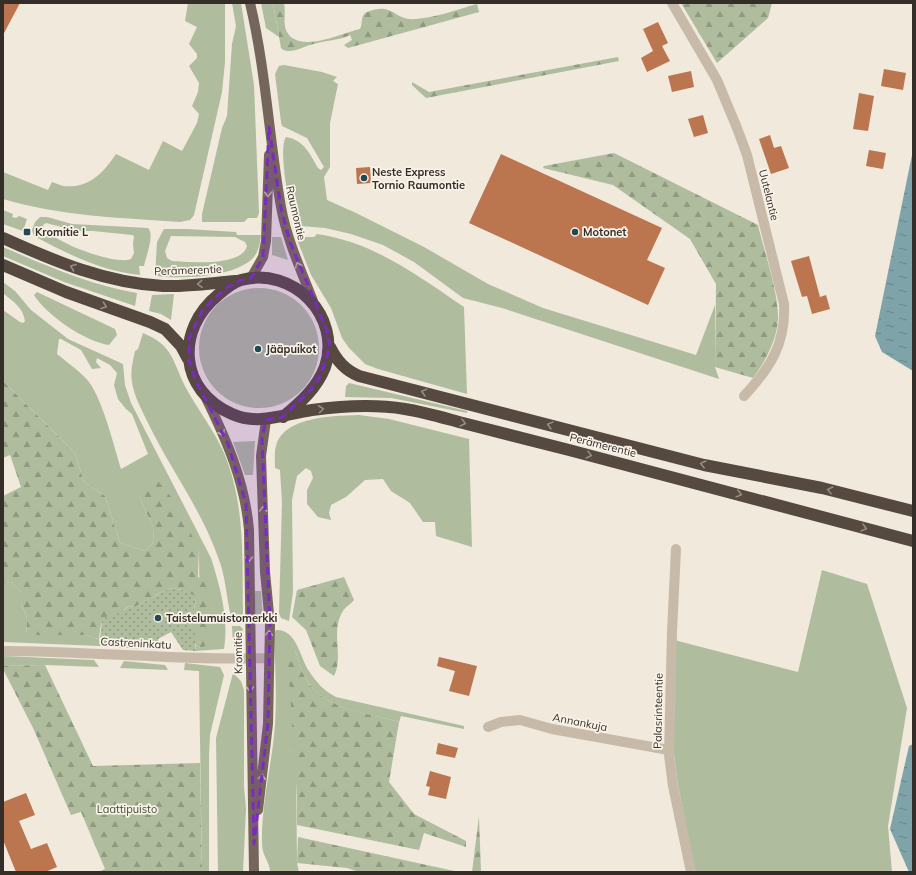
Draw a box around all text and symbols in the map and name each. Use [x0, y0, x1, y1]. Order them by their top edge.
place label: Neste Express Tornio Raumontie [372, 165, 465, 192]
street label: Uutelantie [756, 168, 782, 222]
marker: Neste Express Tornio Raumontie [359, 173, 369, 183]
street label: Raumontie [283, 184, 309, 242]
one-way arrow [263, 191, 272, 197]
place label: Kromitie L [35, 225, 88, 239]
place label: Motonet [583, 225, 626, 239]
marker: Kromitie L [22, 227, 32, 237]
marker: Motonet [570, 227, 580, 237]
one-way arrow [295, 261, 303, 268]
street label: Perämerentie [154, 262, 222, 278]
one-way arrow [69, 263, 76, 271]
one-way arrow [197, 280, 203, 289]
one-way arrow [100, 302, 107, 310]
place label: Jääpuikot [266, 342, 316, 356]
marker: Jääpuikot [253, 344, 263, 354]
one-way arrow [421, 389, 427, 397]
one-way arrow [318, 405, 324, 414]
one-way arrow [460, 418, 466, 426]
one-way arrow [547, 421, 554, 430]
one-way arrow [218, 429, 225, 436]
street label: Perämerentie [568, 430, 638, 460]
one-way arrow [585, 450, 592, 459]
one-way arrow [700, 461, 706, 469]
one-way arrow [827, 487, 833, 495]
one-way arrow [735, 489, 742, 498]
one-way arrow [259, 506, 267, 512]
one-way arrow [860, 523, 867, 532]
one-way arrow [245, 556, 253, 562]
place label: Taistelumuistomerkki [166, 611, 277, 625]
marker: Taistelumuistomerkki [153, 613, 163, 623]
one-way arrow [265, 630, 274, 636]
street label: Kromitie [231, 632, 245, 674]
street label: Castreninkatu [100, 634, 172, 652]
street label: Palasrinteentie [650, 673, 666, 749]
one-way arrow [246, 686, 254, 692]
street label: Annankuja [552, 710, 608, 734]
one-way arrow [257, 774, 266, 780]
park label: Laattipuisto [97, 802, 157, 816]

